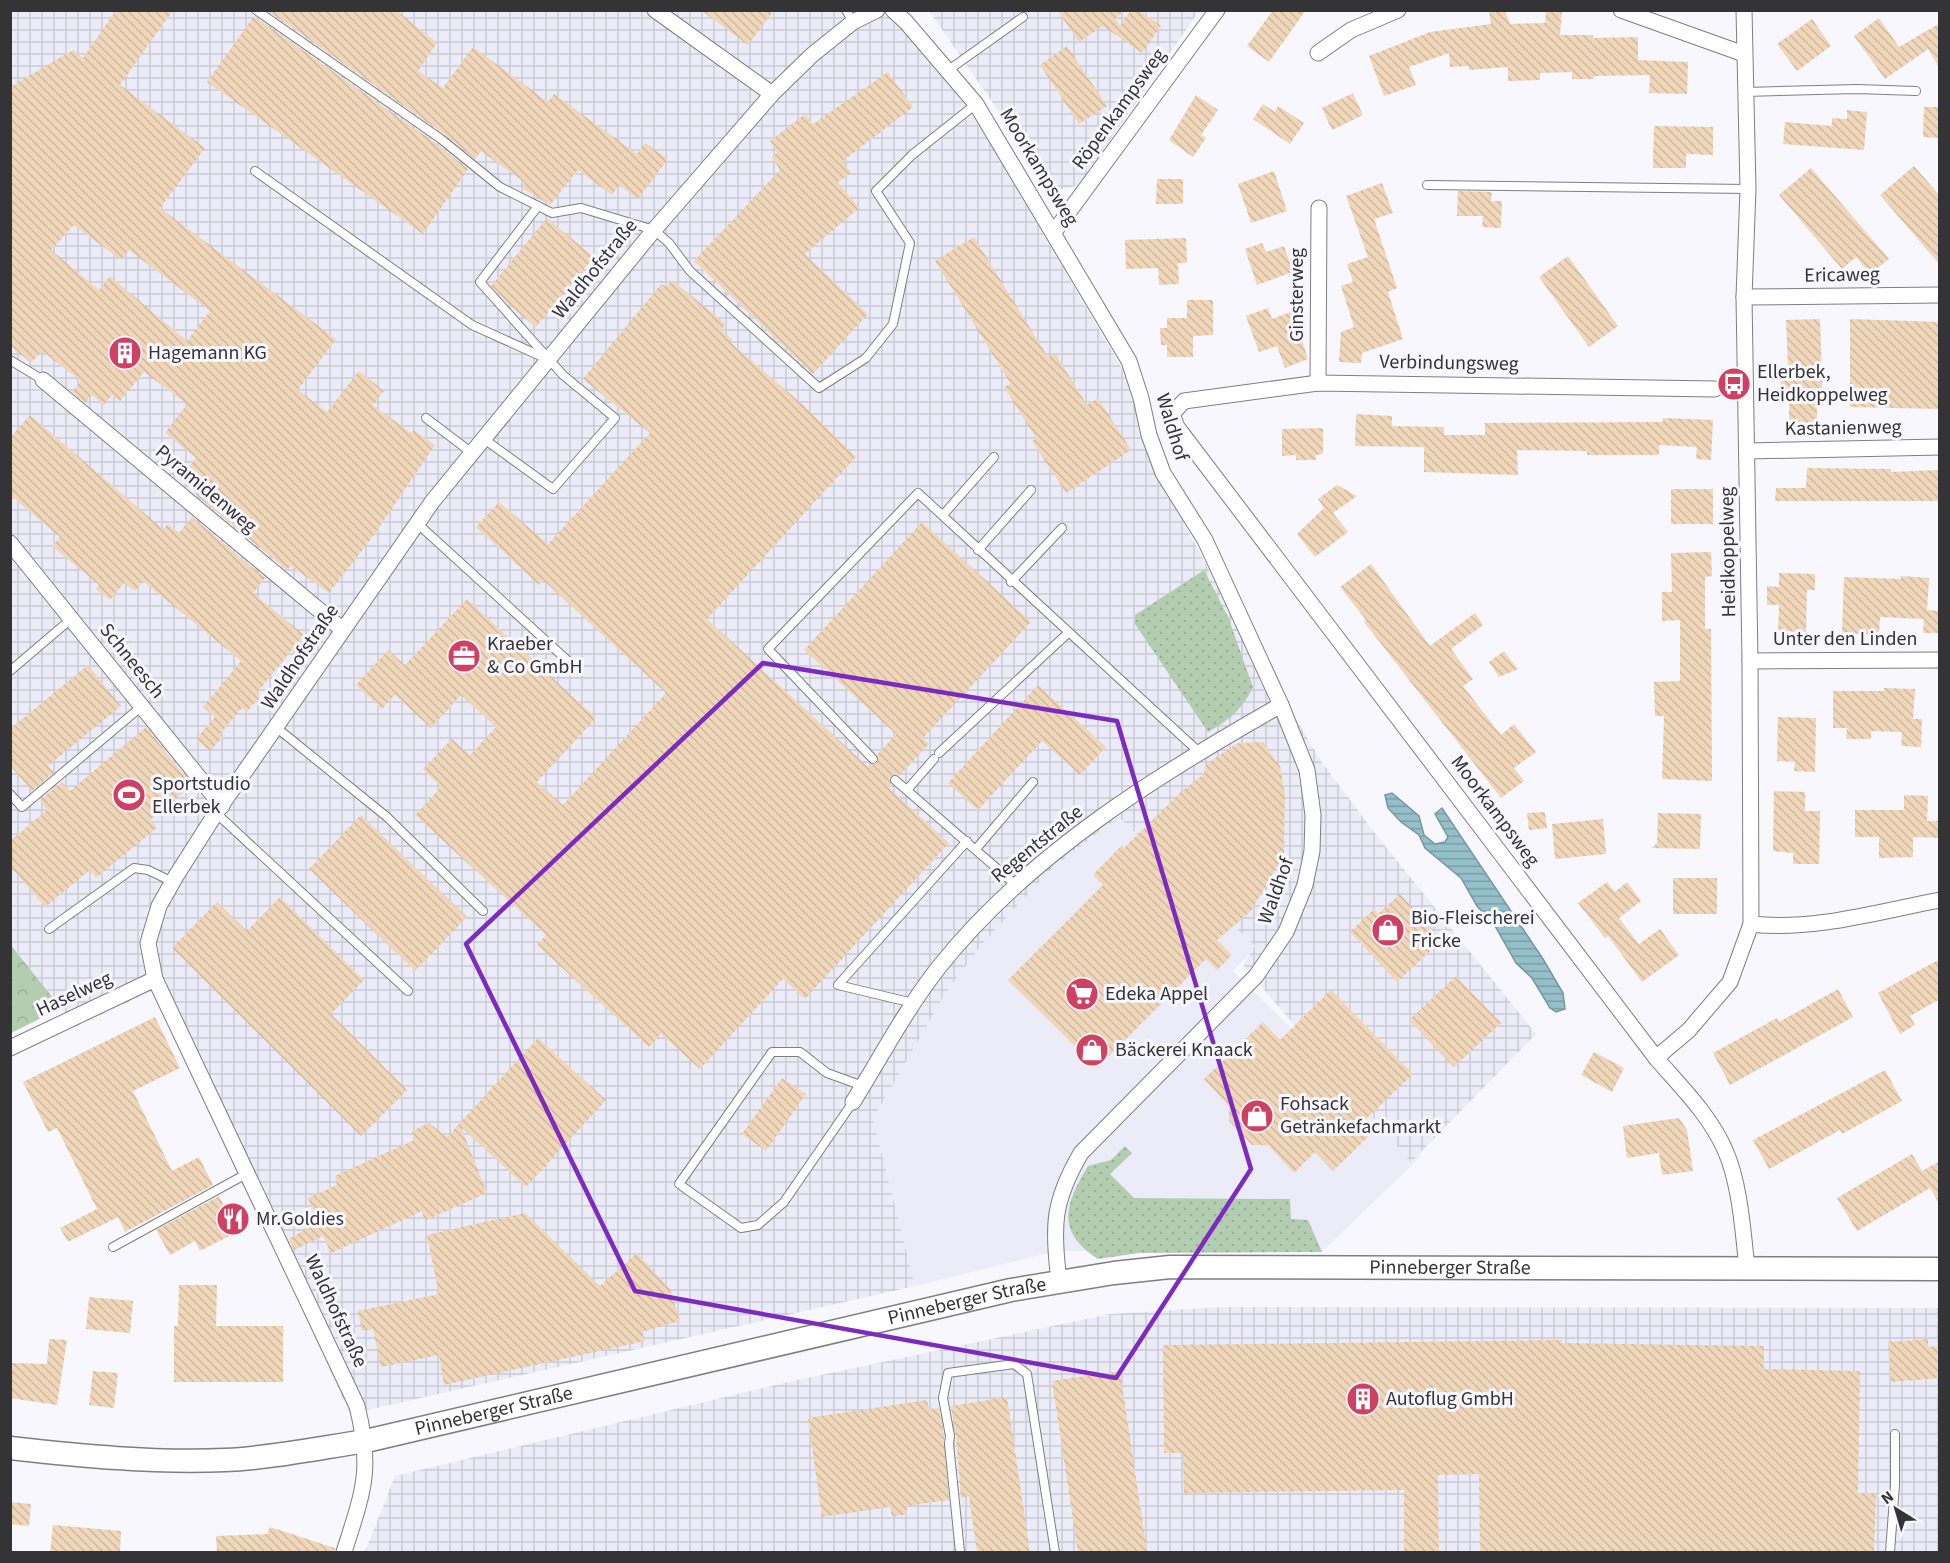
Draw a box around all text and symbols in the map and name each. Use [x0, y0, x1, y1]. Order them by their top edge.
street label: Röpenkampsweg [1065, 43, 1173, 175]
street label: Moorkampsweg [993, 103, 1085, 231]
street label: Waldhofstraße [546, 213, 644, 325]
street label: Ginsterweg [1283, 248, 1311, 342]
street label: Ericaweg [1804, 260, 1880, 290]
building icon: Hagemann KG [107, 335, 143, 371]
place label: Hagemann KG [148, 339, 267, 367]
street label: Verbindungsweg [1379, 348, 1519, 378]
place label: Ellerbek, Heidkoppelweg [1757, 358, 1888, 409]
bus stop icon: Ellerbek, Heidkoppelweg [1716, 366, 1752, 402]
street label: Waldhof [1148, 390, 1196, 465]
street label: Kastanienweg [1784, 413, 1902, 443]
street label: Pyramidenweg [149, 438, 263, 540]
street label: Heidkoppelweg [1713, 486, 1743, 618]
street label: Waldhofstraße [254, 599, 346, 715]
street label: Schneesch [93, 617, 171, 705]
street label: Unter den Linden [1773, 625, 1917, 653]
place label: Kraeber & Co GmbH [487, 630, 582, 681]
office icon: Kraeber & Co GmbH [446, 638, 482, 674]
street label: Moorkampsweg [1444, 749, 1546, 873]
place label: Sportstudio Ellerbek [152, 770, 251, 821]
sports icon: Sportstudio Ellerbek [111, 777, 147, 813]
street label: Regentstraße [985, 798, 1089, 890]
street label: Waldhof [1251, 853, 1301, 928]
place label: Bio-Fleischerei Fricke [1411, 904, 1535, 955]
shop icon: Bio-Fleischerei Fricke [1370, 912, 1406, 948]
street label: Haselweg [32, 964, 116, 1024]
supermarket icon: Edeka Appel [1064, 976, 1100, 1012]
place label: Edeka Appel [1105, 980, 1208, 1008]
shop icon: Bäckerei Knaack [1074, 1032, 1110, 1068]
place label: Bäckerei Knaack [1115, 1036, 1253, 1064]
place label: Fohsack Getränkefachmarkt [1280, 1090, 1441, 1141]
shop icon: Fohsack Getränkefachmarkt [1239, 1098, 1275, 1134]
restaurant icon: Mr.Goldies [215, 1201, 251, 1237]
place label: Mr.Goldies [256, 1205, 344, 1233]
street label: Waldhofstraße [298, 1250, 374, 1372]
street label: Pinneberger Straße [1369, 1254, 1531, 1282]
street label: Pinneberger Straße [885, 1270, 1048, 1332]
street label: Pinneberger Straße [412, 1379, 576, 1443]
building icon: Autoflug GmbH [1345, 1381, 1381, 1417]
place label: Autoflug GmbH [1386, 1385, 1514, 1413]
north arrow [1866, 1479, 1926, 1539]
text: N [1877, 1486, 1898, 1510]

